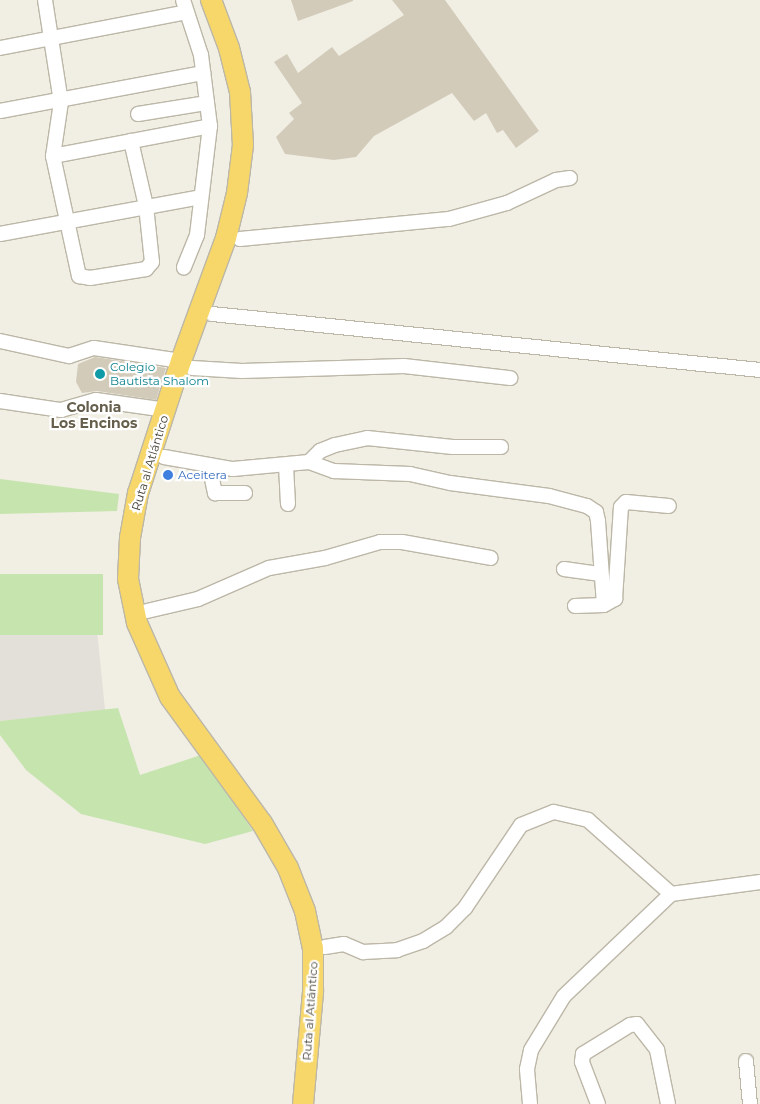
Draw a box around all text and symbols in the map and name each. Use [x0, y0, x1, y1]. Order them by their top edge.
place label: Colegio Bautista Shalom [110, 360, 209, 388]
marker: Colegio Bautista Shalom [94, 368, 106, 380]
district label: Colonia Los Encinos [51, 399, 137, 432]
street label: Ruta al Atlántico [129, 413, 171, 513]
place label: Aceitera [178, 468, 227, 482]
marker: Aceitera [162, 469, 174, 481]
street label: Ruta al Atlántico [299, 961, 321, 1061]

